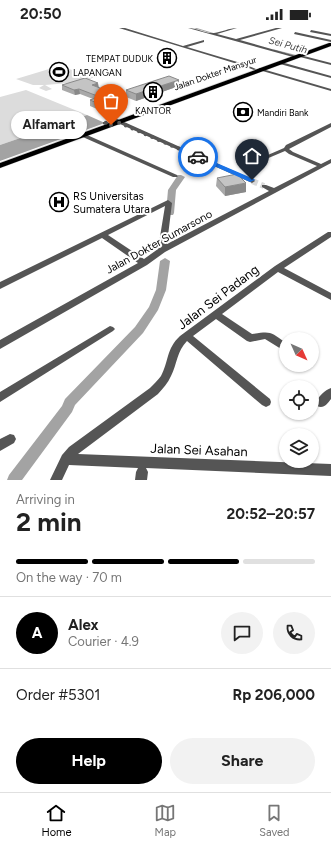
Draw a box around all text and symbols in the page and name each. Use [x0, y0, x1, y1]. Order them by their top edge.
text: 20:50 [20, 5, 61, 23]
water label: Sei Putih [267, 34, 309, 56]
building icon: TEMPAT DUDUK [156, 47, 178, 69]
place label: TEMPAT DUDUK [86, 53, 154, 64]
street label: Jalan Dokter Mansyur [172, 54, 258, 92]
sports icon: LAPANGAN [48, 61, 70, 83]
place label: LAPANGAN [73, 67, 122, 78]
building icon: KANTOR [142, 81, 164, 103]
pin [94, 84, 128, 125]
icon: bag [100, 90, 122, 112]
bank icon: Mandiri Bank [232, 101, 254, 123]
place label: KANTOR [135, 105, 171, 116]
place label: Mandiri Bank [257, 107, 309, 118]
callout: Alfamart [11, 111, 87, 139]
text: Alfamart [23, 117, 75, 132]
courier [178, 137, 218, 177]
pin [235, 139, 269, 180]
icon: home [241, 145, 263, 167]
icon: car [187, 146, 209, 168]
place label: RS Universitas Sumatera Utara [73, 190, 150, 216]
hospital icon: RS Universitas Sumatera Utara [48, 191, 70, 213]
street label: Jalan Dokter Sumarsono [104, 207, 214, 277]
street label: Jalan Sei Padang [174, 262, 262, 332]
north arrow [279, 332, 319, 372]
map controls [279, 332, 319, 468]
button: locate [279, 380, 319, 420]
button: layers [279, 428, 319, 468]
street label: Jalan Sei Asahan [150, 441, 248, 459]
text: Arriving in [16, 492, 75, 507]
text: 20:52–20:57 [226, 505, 315, 523]
text: 2 min [16, 506, 82, 538]
text: On the way · 70 m [16, 570, 122, 585]
button: chat [221, 612, 263, 654]
button: phone [273, 612, 315, 654]
text: Alex [68, 616, 98, 634]
text: A [32, 624, 42, 642]
text: Courier · 4.9 [68, 634, 139, 649]
text: Order #5301 [16, 686, 101, 704]
text: Rp 206,000 [233, 686, 315, 704]
button: Help [16, 738, 162, 784]
button: Share [170, 738, 315, 784]
tab: Home [41, 802, 71, 839]
tab: Map [154, 802, 176, 839]
tab: Saved [259, 802, 290, 839]

